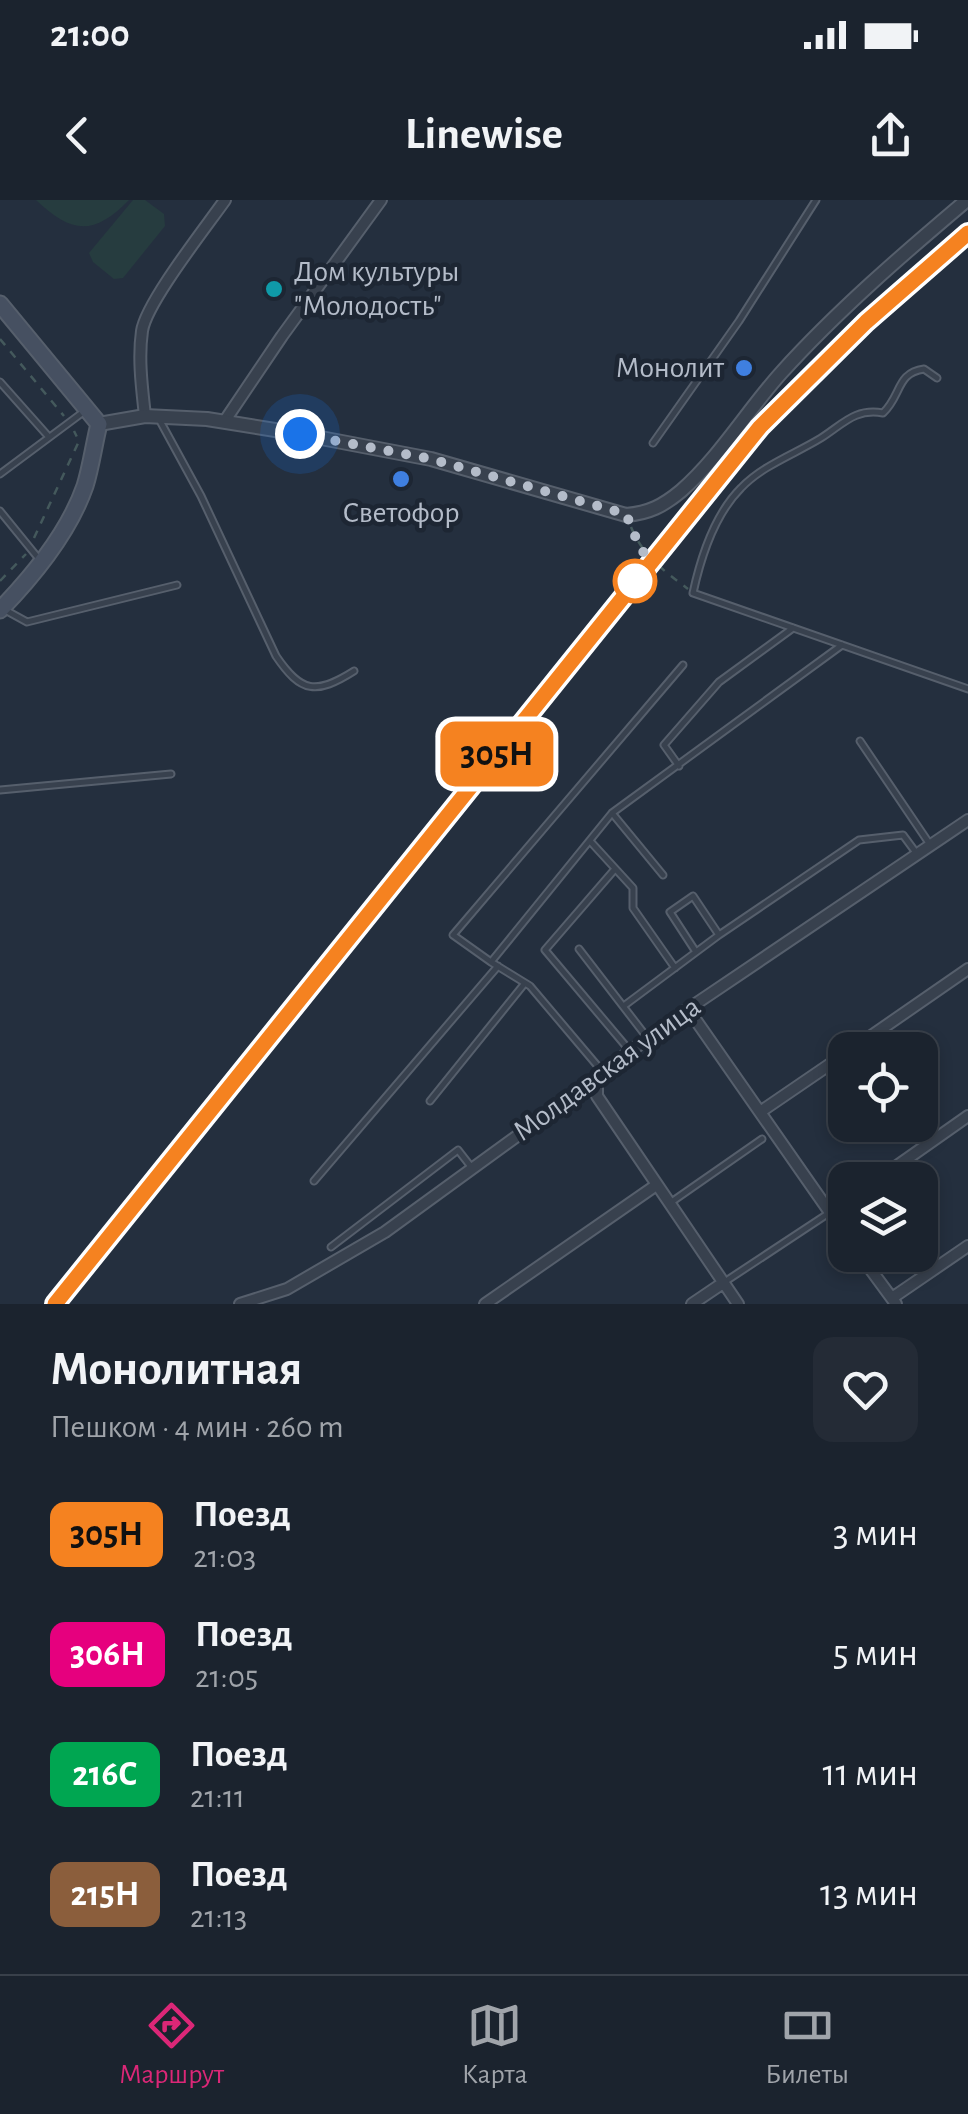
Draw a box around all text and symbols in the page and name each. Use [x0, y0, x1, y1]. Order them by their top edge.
text: 21:00 [50, 16, 130, 54]
icon: back [50, 108, 105, 163]
icon: share [863, 108, 918, 163]
text: Linewise [405, 112, 563, 157]
place label: Дом культуры "Молодость" [294, 257, 460, 321]
marker: Дом культуры "Молодость" [263, 278, 285, 300]
place label: Монолит [616, 353, 724, 383]
marker: Монолит [733, 357, 755, 379]
your location [275, 409, 325, 459]
marker: Светофор [390, 468, 412, 490]
place label: Светофор [343, 498, 459, 528]
unlabelled marker [614, 560, 656, 602]
line badge: 305Н [427, 722, 567, 786]
text: 305Н [460, 737, 534, 772]
street label: Молдавская улица [508, 991, 706, 1147]
map controls [828, 1032, 938, 1272]
button: locate [828, 1032, 938, 1142]
button: layers [828, 1162, 938, 1272]
button: heart [813, 1337, 918, 1442]
text: Монолитная [50, 1346, 302, 1394]
text: Пешком · 4 мин · 260 m [50, 1411, 344, 1443]
text: Поезд [193, 1496, 291, 1534]
text: 3 мин [833, 1515, 918, 1553]
text: 305Н [70, 1517, 143, 1552]
text: 21:03 [193, 1541, 256, 1573]
text: Поезд [195, 1616, 293, 1654]
text: 5 мин [833, 1635, 918, 1673]
text: 306Н [70, 1637, 145, 1672]
text: 21:05 [195, 1661, 258, 1693]
text: Поезд [190, 1736, 288, 1774]
text: 11 мин [822, 1755, 918, 1793]
text: 216С [72, 1757, 138, 1792]
text: 21:11 [190, 1781, 245, 1813]
text: Поезд [190, 1856, 288, 1894]
text: 13 мин [820, 1875, 918, 1913]
text: 215Н [70, 1877, 140, 1912]
text: 21:13 [190, 1901, 247, 1933]
tab: Маршрут [119, 1998, 224, 2092]
tab: Карта [462, 1998, 527, 2092]
tab: Билеты [765, 1998, 849, 2092]

